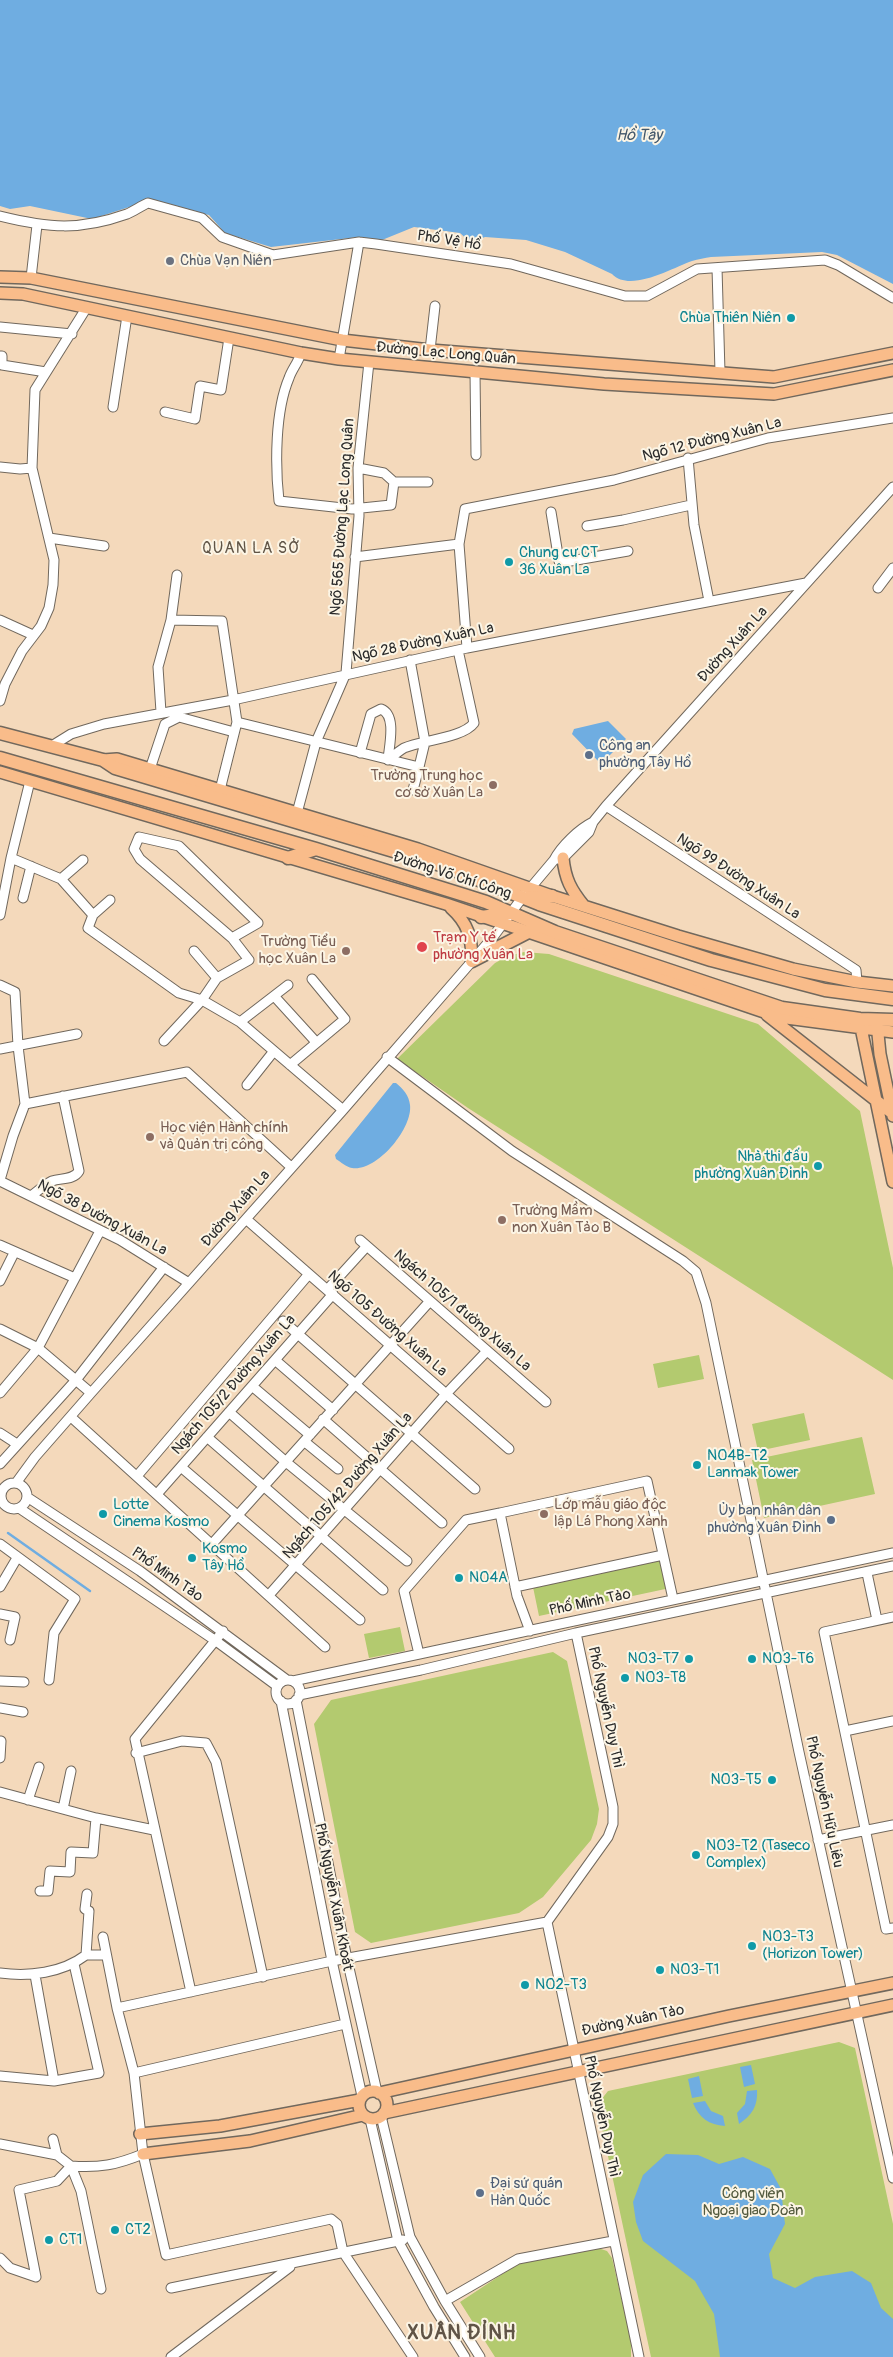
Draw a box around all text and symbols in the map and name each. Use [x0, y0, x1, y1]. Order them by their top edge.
water label: Hồ Tây [616, 126, 662, 146]
street label: Phố Vệ Hồ [416, 227, 482, 255]
place label: Chùa Vạn Niên [180, 252, 272, 270]
marker: Chùa Vạn Niên [164, 255, 176, 267]
place label: Chùa Thiên Niên [679, 309, 781, 327]
marker: Chùa Thiên Niên [785, 312, 797, 324]
street label: Đường Lạc Long Quân [375, 339, 517, 369]
street label: Ngõ 12 Đường Xuân La [641, 414, 783, 466]
street label: Ngõ 565 Đường Lạc Long Quân [327, 418, 359, 616]
district label: QUAN LA SỞ [201, 539, 301, 559]
place label: Chung cư CT 36 Xuân La [519, 544, 598, 579]
marker: Chung cư CT 36 Xuân La [503, 556, 515, 568]
street label: Đường Xuân La [694, 603, 772, 687]
street label: Ngõ 28 Đường Xuân La [351, 619, 495, 667]
place label: Công an phường Tây Hồ [599, 737, 691, 772]
marker: Công an phường Tây Hồ [583, 749, 595, 761]
place label: Trường Trung học cơ sở Xuân La [371, 767, 483, 802]
marker: Trường Trung học cơ sở Xuân La [487, 779, 499, 791]
street label: Ngõ 99 Đường Xuân La [673, 830, 803, 924]
street label: Đường Võ Chí Công [391, 848, 513, 904]
place label: Trạm Y tế phường Xuân La [433, 929, 533, 964]
place label: Trường Tiểu học Xuân La [259, 933, 336, 968]
marker: Trạm Y tế phường Xuân La [415, 940, 429, 954]
marker: Trường Tiểu học Xuân La [340, 945, 352, 957]
place label: Học viện Hành chính và Quản trị công [160, 1119, 288, 1154]
marker: Học viện Hành chính và Quản trị công [144, 1131, 156, 1143]
place label: Nhà thi đấu phường Xuân Đỉnh [694, 1148, 808, 1183]
marker: Nhà thi đấu phường Xuân Đỉnh [812, 1160, 824, 1172]
street label: Đường Xuân La [198, 1167, 274, 1251]
street label: Ngõ 38 Đường Xuân La [34, 1176, 170, 1260]
place label: Trường Mầm non Xuân Tảo B [512, 1202, 611, 1237]
marker: Trường Mầm non Xuân Tảo B [496, 1214, 508, 1226]
street label: Ngách 105/1 đường Xuân La [390, 1246, 534, 1376]
street label: Ngõ 105 Đường Xuân La [324, 1267, 450, 1381]
street label: Ngách 105/2 Đường Xuân La [168, 1311, 300, 1459]
street label: Ngách 105/42 Đường Xuân La [279, 1409, 417, 1563]
place label: N04B-T2 Lanmak Tower [707, 1447, 799, 1482]
marker: N04B-T2 Lanmak Tower [691, 1459, 703, 1471]
place label: Lotte Cinema Kosmo [113, 1496, 209, 1531]
place label: Lớp mẫu giáo độc lập Lá Phong Xanh [554, 1496, 667, 1531]
place label: Ủy ban nhân dân phường Xuân Đỉnh [707, 1502, 821, 1537]
marker: Lotte Cinema Kosmo [97, 1508, 109, 1520]
marker: Lớp mẫu giáo độc lập Lá Phong Xanh [538, 1508, 550, 1520]
marker: Ủy ban nhân dân phường Xuân Đỉnh [825, 1514, 837, 1526]
place label: Kosmo Tây Hồ [202, 1540, 247, 1575]
street label: Phố Minh Tảo [128, 1544, 206, 1606]
marker: Kosmo Tây Hồ [186, 1552, 198, 1564]
place label: N04A [469, 1569, 508, 1587]
marker: N04A [453, 1572, 465, 1584]
street label: Phố Minh Tảo [548, 1586, 632, 1620]
street label: Phố Nguyễn Duy Thì [583, 1645, 627, 1769]
place label: N03-T7 [628, 1650, 679, 1668]
place label: N03-T6 [762, 1650, 814, 1668]
marker: N03-T7 [683, 1653, 695, 1665]
marker: N03-T6 [746, 1653, 758, 1665]
place label: N03-T8 [635, 1669, 686, 1687]
marker: N03-T8 [619, 1672, 631, 1684]
street label: Phố Nguyễn Hữu Liêu [801, 1734, 847, 1870]
place label: N03-T5 [710, 1771, 762, 1789]
marker: N03-T5 [766, 1774, 778, 1786]
street label: Phố Nguyễn Xuân Khoát [310, 1822, 356, 1972]
place label: N03-T2 (Taseco Complex) [706, 1837, 810, 1872]
marker: N03-T2 (Taseco Complex) [690, 1849, 702, 1861]
place label: N03-T3 (Horizon Tower) [762, 1928, 864, 1963]
marker: N03-T3 (Horizon Tower) [746, 1940, 758, 1952]
place label: N03-T1 [670, 1961, 719, 1979]
marker: N03-T1 [654, 1964, 666, 1976]
place label: N02-T3 [535, 1976, 587, 1994]
marker: N02-T3 [519, 1979, 531, 1991]
street label: Đường Xuân Tảo [580, 2001, 686, 2041]
street label: Phố Nguyễn Duy Thì [579, 2054, 623, 2178]
place label: Đại sứ quán Hàn Quốc [490, 2175, 563, 2210]
park label: Công viên Ngoại giao Đoàn [702, 2185, 804, 2220]
marker: Đại sứ quán Hàn Quốc [474, 2187, 486, 2199]
place label: CT2 [125, 2221, 151, 2239]
marker: CT2 [109, 2224, 121, 2236]
place label: CT1 [59, 2231, 82, 2249]
marker: CT1 [43, 2234, 55, 2246]
district label: XUÂN ĐỈNH [406, 2322, 518, 2346]

